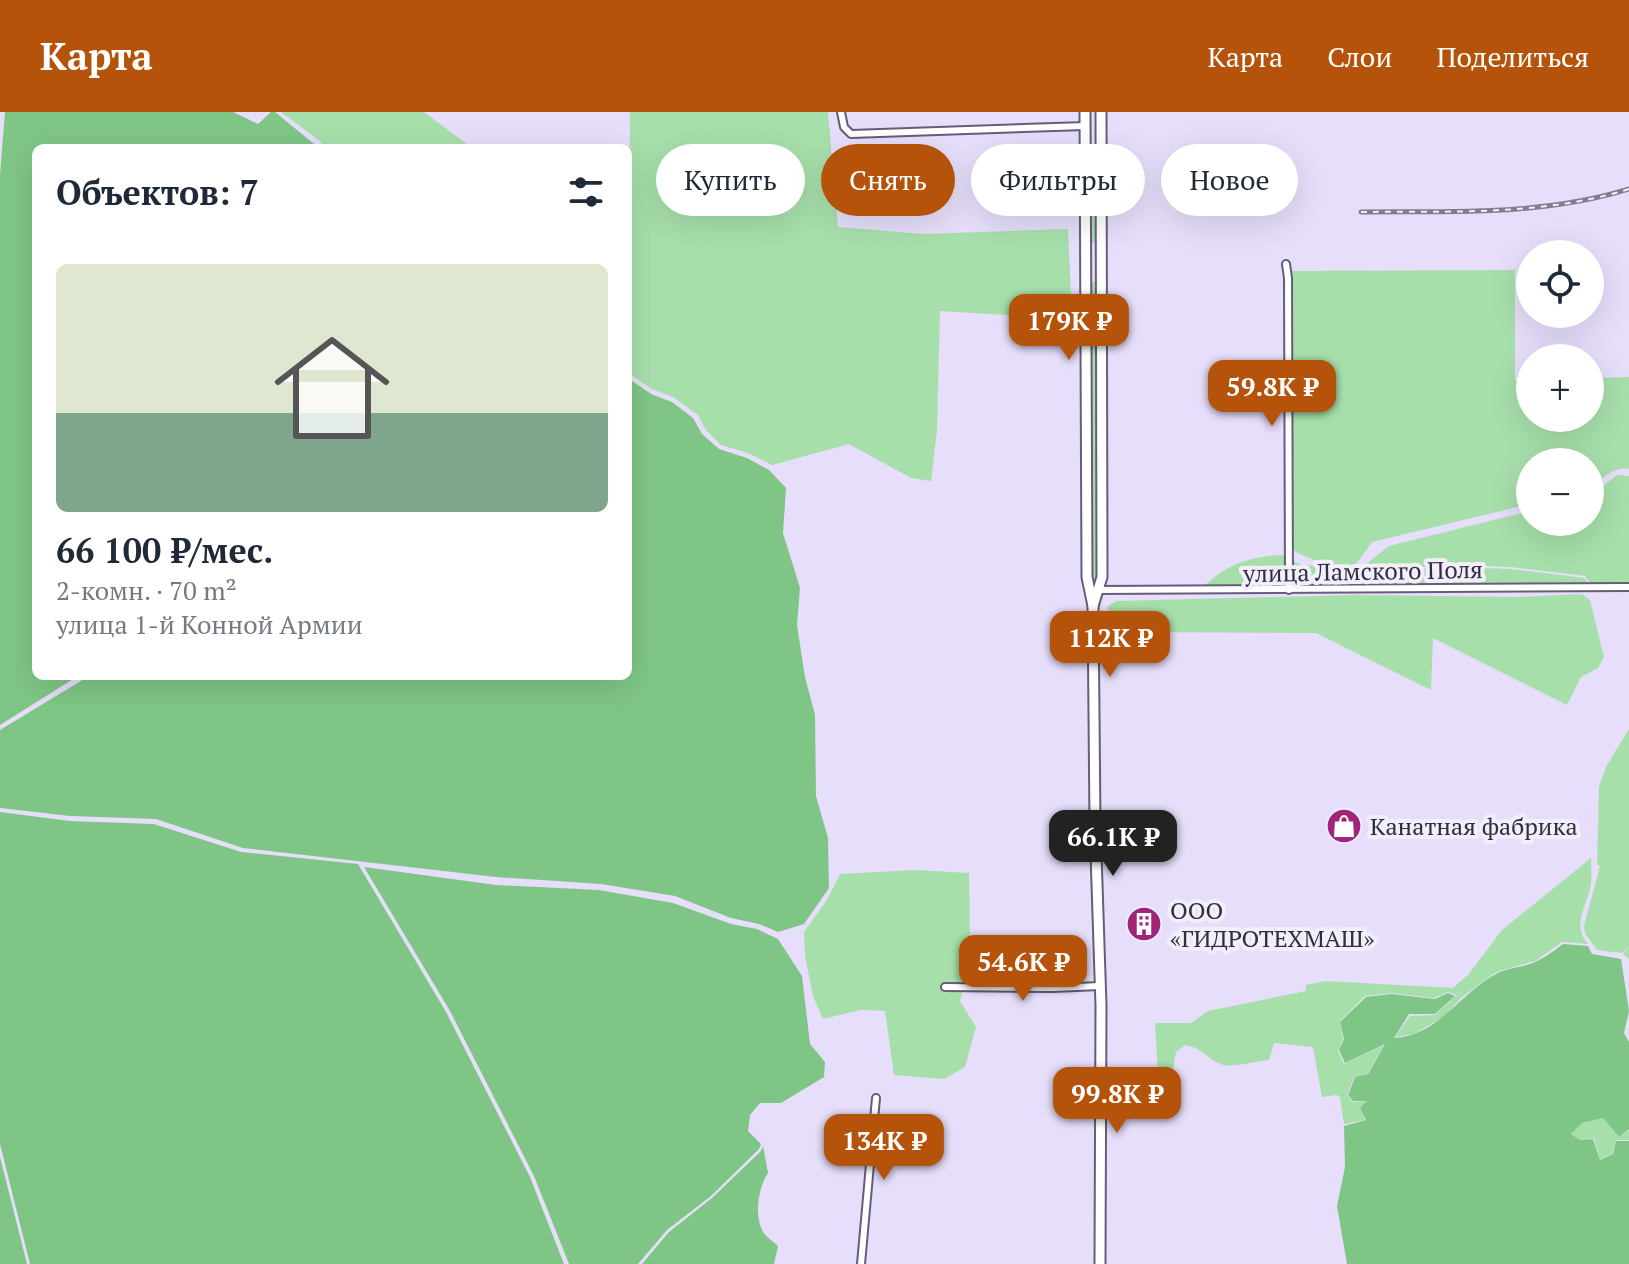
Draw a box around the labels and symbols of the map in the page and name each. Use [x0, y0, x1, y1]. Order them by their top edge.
pin: 179K ₽ [1004, 294, 1134, 362]
pin: 59.8K ₽ [1198, 360, 1346, 428]
street label: улица Ламского Поля [1242, 553, 1483, 589]
pin: 112K ₽ [1045, 611, 1175, 679]
shop icon: Канатная фабрика [1325, 807, 1363, 845]
pin: 66.1K ₽ [1039, 810, 1187, 878]
place label: Канатная фабрика [1370, 810, 1578, 842]
place label: ООО «ГИДРОТЕХМАШ» [1170, 894, 1375, 954]
building icon: ООО «ГИДРОТЕХМАШ» [1125, 905, 1163, 943]
pin: 54.6K ₽ [949, 935, 1097, 1003]
pin: 99.8K ₽ [1043, 1067, 1191, 1135]
pin: 134K ₽ [819, 1114, 949, 1182]

